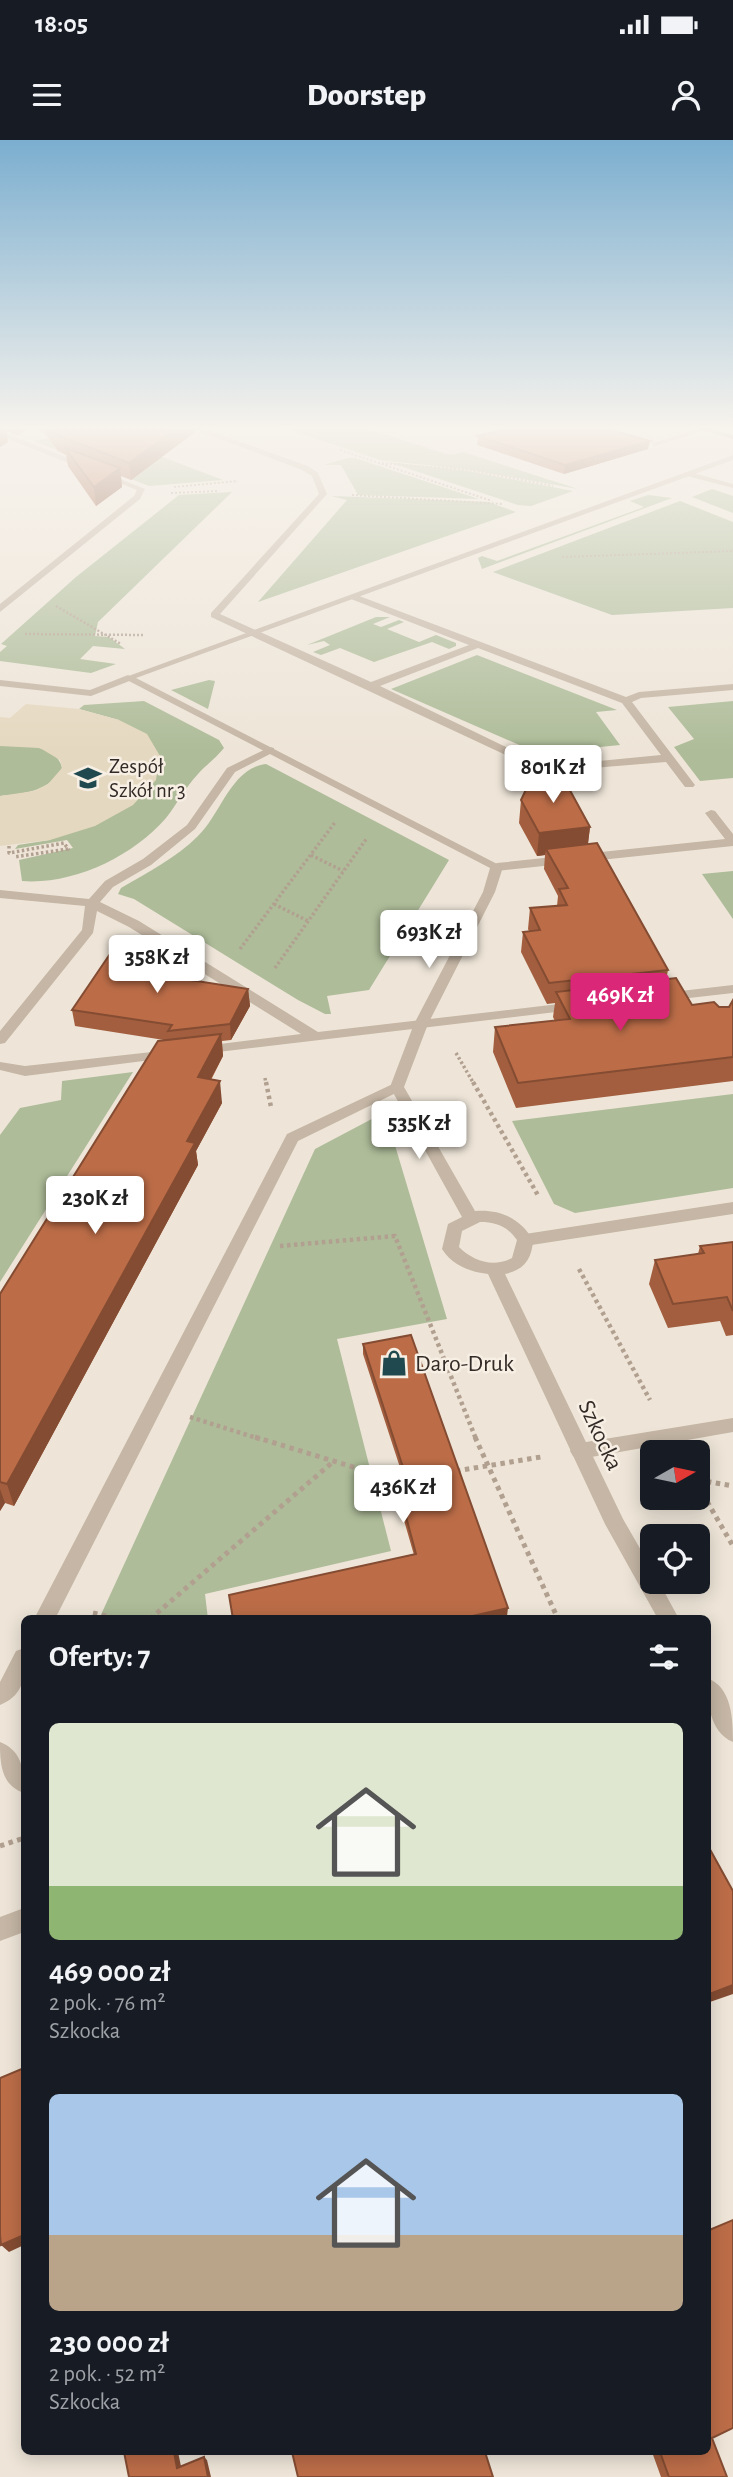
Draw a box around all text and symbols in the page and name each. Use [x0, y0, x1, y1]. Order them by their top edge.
text: 18:05 [35, 11, 88, 37]
icon: menu [28, 76, 66, 114]
icon: person [667, 76, 705, 114]
text: Doorstep [307, 79, 426, 111]
pin: 801K zł [488, 746, 618, 805]
place label: Zespół Szkół nr 3 [109, 756, 186, 801]
text: 801K zł [521, 756, 585, 779]
school or university icon: Zespół Szkół nr 3 [73, 763, 103, 793]
pin: 693K zł [364, 910, 494, 970]
text: 693K zł [396, 921, 462, 944]
pin: 358K zł [92, 936, 222, 995]
text: 358K zł [125, 946, 189, 969]
pin: 469K zł [555, 974, 685, 1033]
text: 469K zł [586, 984, 654, 1007]
pin: 535K zł [354, 1102, 484, 1161]
text: 535K zł [387, 1112, 451, 1135]
pin: 230K zł [30, 1176, 160, 1236]
text: 230K zł [62, 1187, 128, 1210]
shop icon: Daro-Druk [379, 1348, 409, 1378]
place label: Daro-Druk [415, 1352, 514, 1376]
street label: Szkocka [574, 1397, 627, 1474]
north arrow [640, 1440, 710, 1510]
map controls [640, 1440, 710, 1594]
pin: 436K zł [338, 1466, 468, 1525]
text: 436K zł [370, 1476, 436, 1499]
button: locate [640, 1524, 710, 1594]
icon: filters [645, 1638, 683, 1676]
text: Oferty: 7 [49, 1642, 151, 1672]
icon: home [303, 1769, 429, 1895]
text: 469 000 zł [49, 1957, 170, 1987]
text: 2 pok. · 76 m² [49, 1992, 166, 2015]
text: Szkocka [49, 2020, 120, 2043]
icon: home [303, 2140, 429, 2266]
text: 230 000 zł [49, 2328, 169, 2358]
text: 2 pok. · 52 m² [49, 2363, 165, 2386]
text: Szkocka [49, 2391, 120, 2414]

